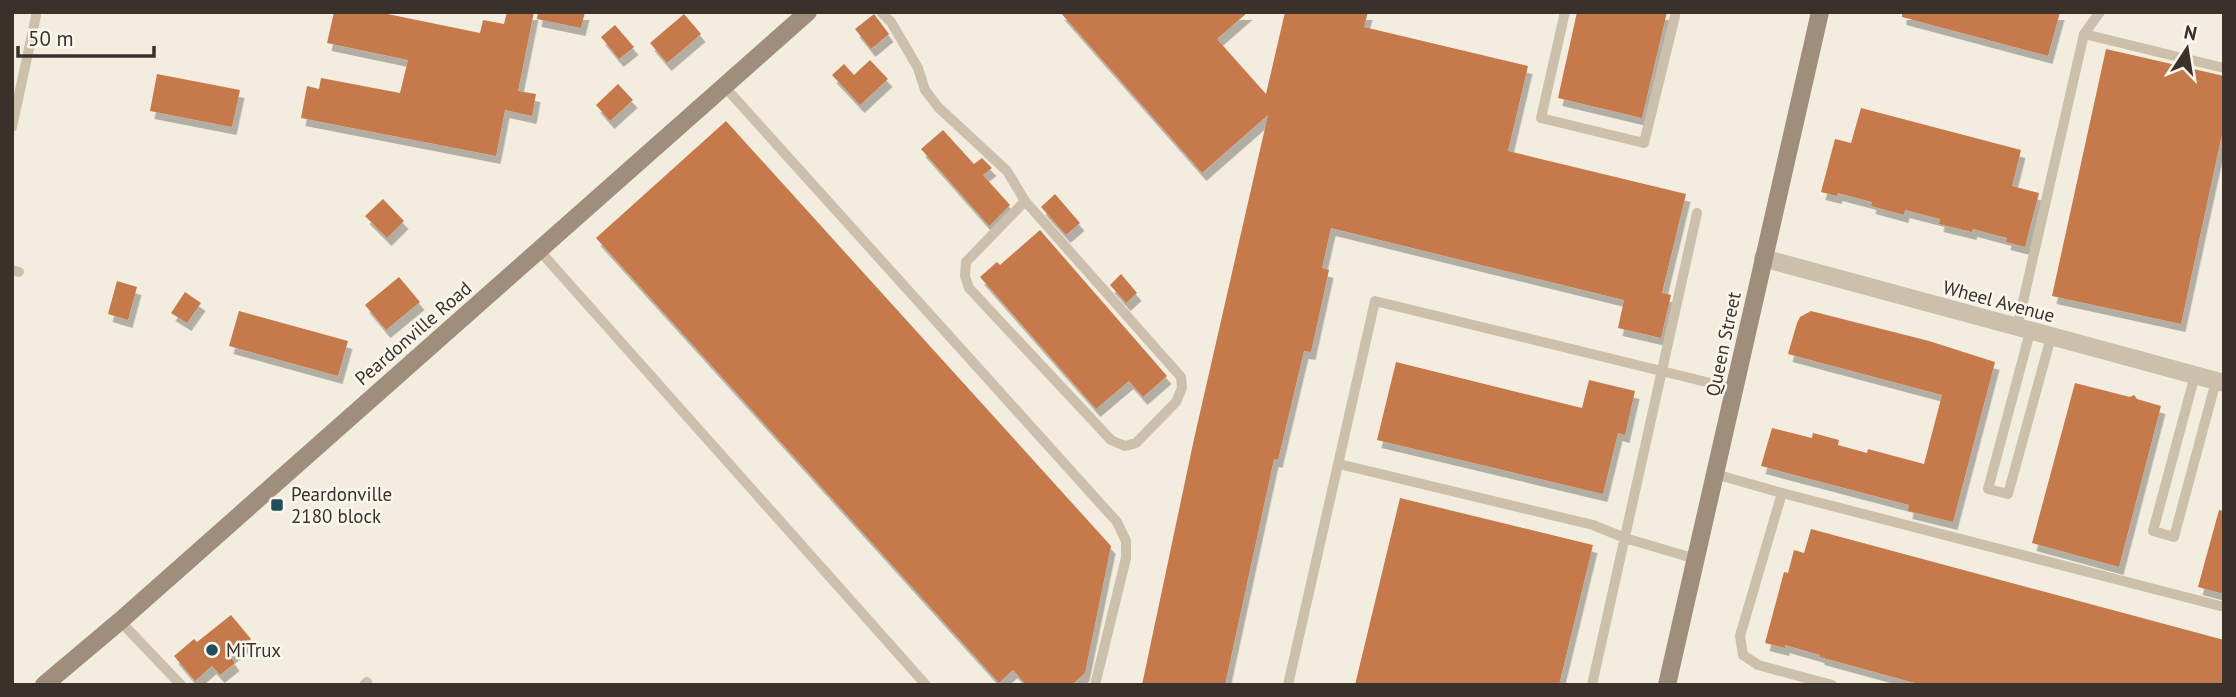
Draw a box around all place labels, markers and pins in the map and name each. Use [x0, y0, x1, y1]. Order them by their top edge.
place label: Peardonville 2180 block [291, 482, 392, 528]
marker: Peardonville 2180 block [269, 497, 285, 513]
place label: MiTrux [226, 638, 281, 662]
marker: MiTrux [204, 642, 220, 658]

